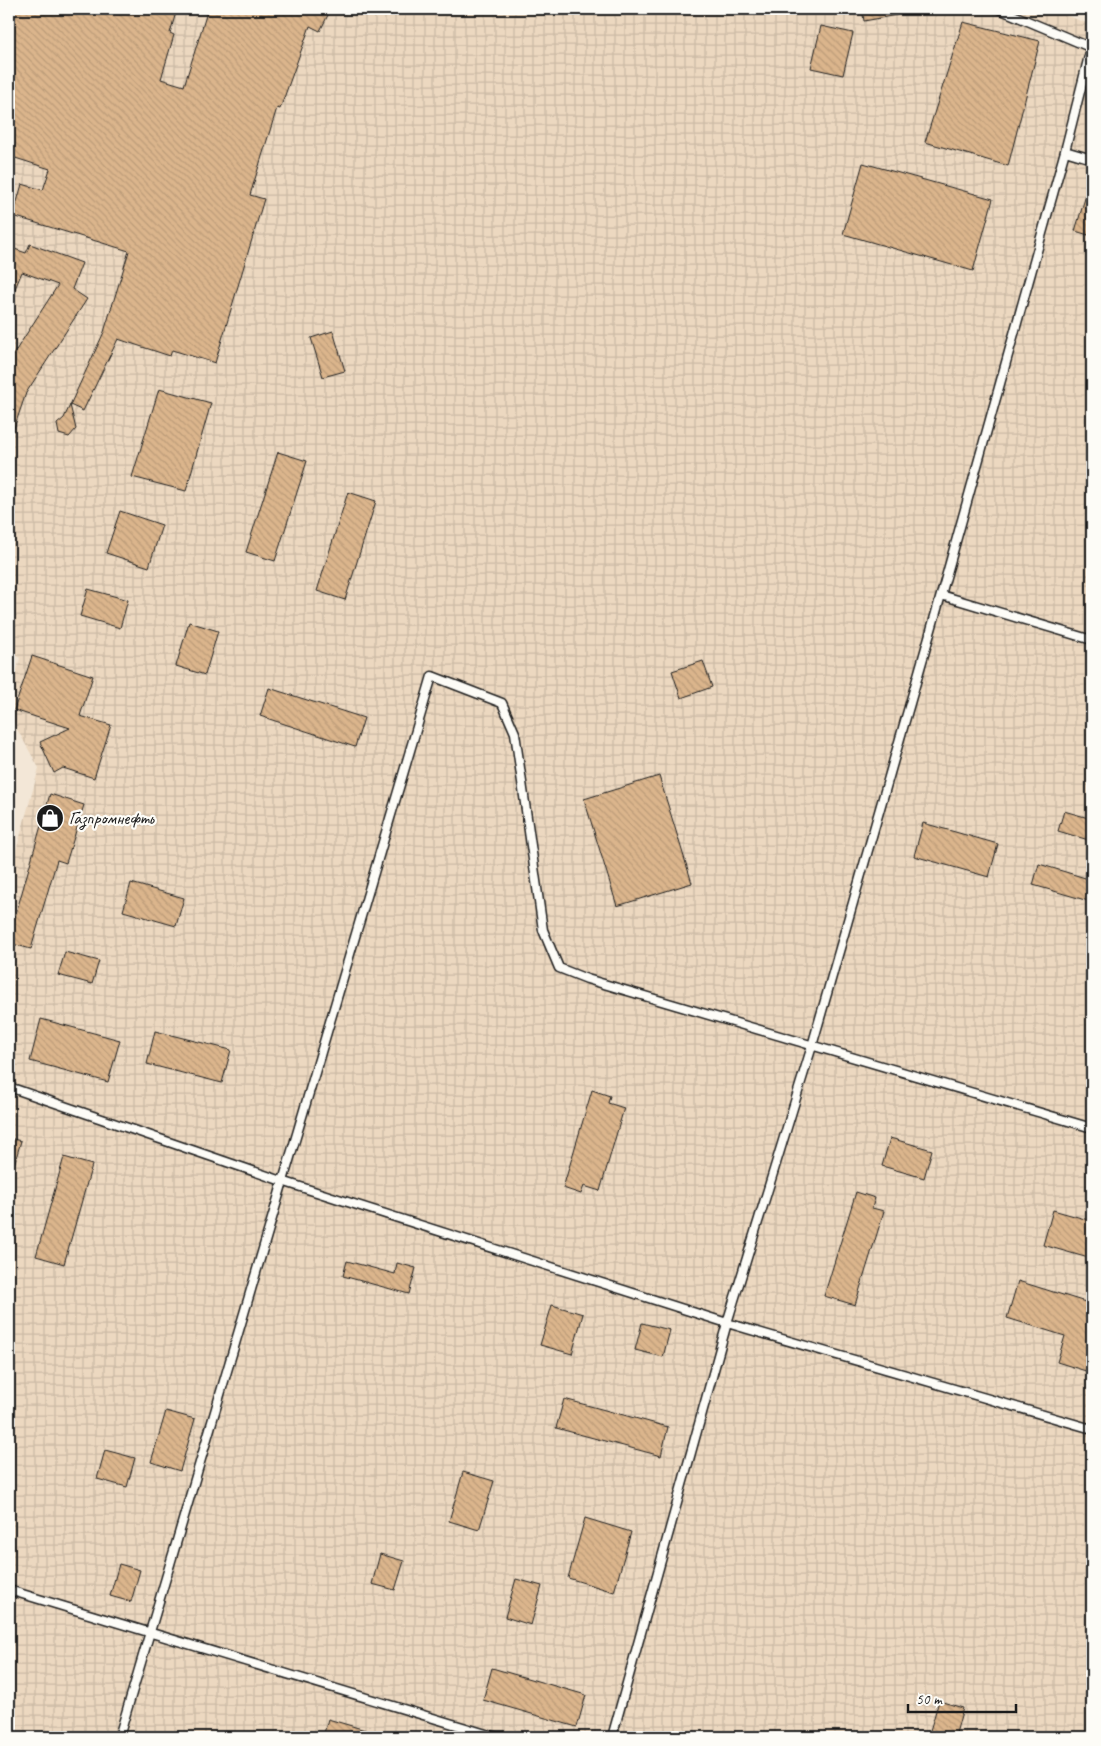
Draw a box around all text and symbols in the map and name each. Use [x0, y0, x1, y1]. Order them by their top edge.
shop icon: Газпромнефть [35, 803, 65, 833]
place label: Газпромнефть [69, 807, 155, 830]
scale bar [908, 1681, 1016, 1713]
text: 50 m [916, 1690, 943, 1709]

